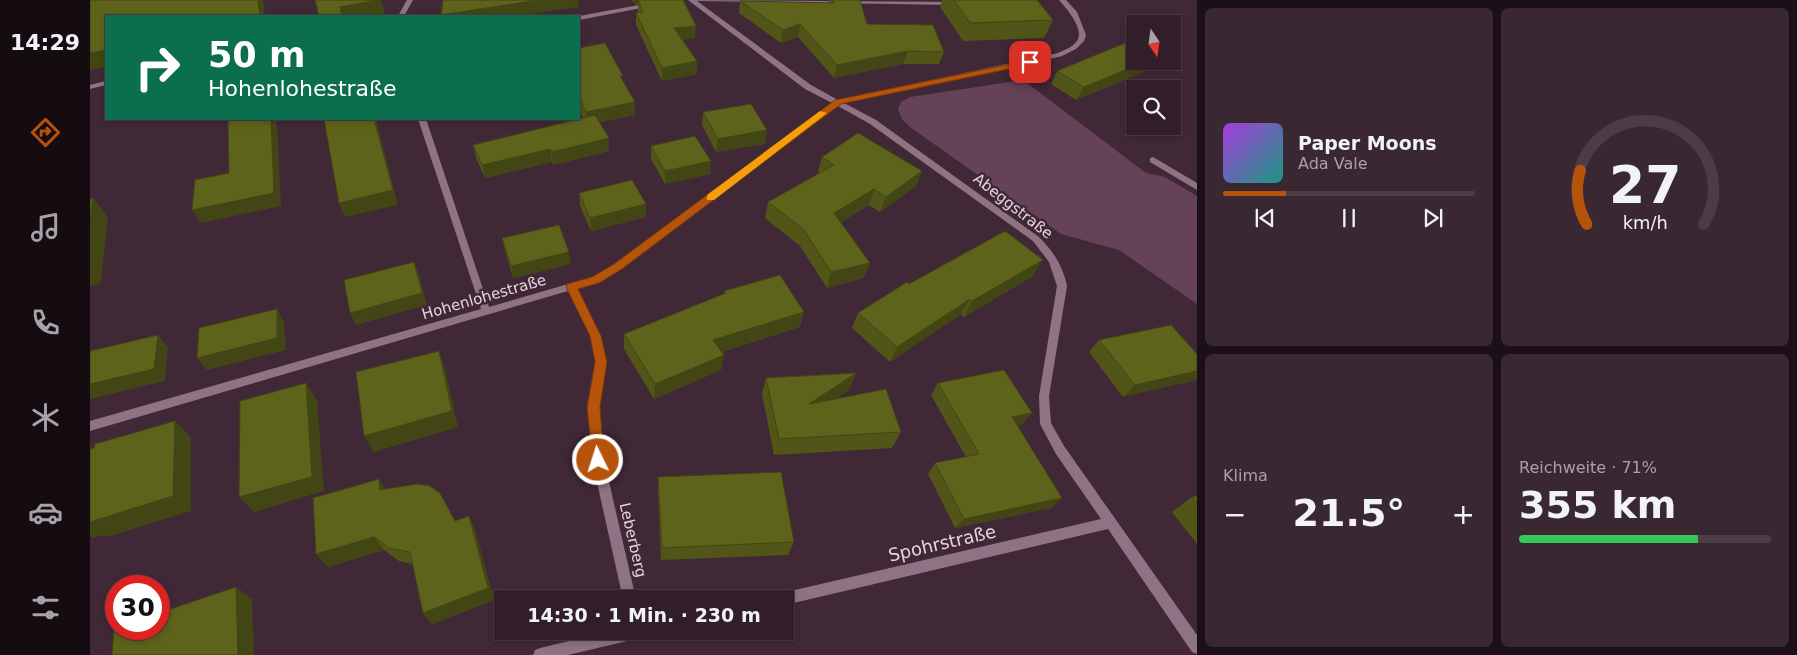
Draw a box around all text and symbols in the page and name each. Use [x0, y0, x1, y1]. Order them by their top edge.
north arrow [1126, 15, 1181, 70]
map controls [1126, 15, 1181, 135]
text: 14:29 [10, 30, 80, 55]
icon: right [125, 35, 190, 100]
text: 50 m [208, 35, 305, 75]
pin [1009, 41, 1051, 83]
icon: arrive [1016, 48, 1044, 76]
text: Hohenlohestraße [208, 76, 396, 101]
button: search [1126, 80, 1181, 135]
icon: directions [28, 115, 63, 150]
text: Paper Moons [1298, 132, 1437, 154]
text: Ada Vale [1298, 154, 1368, 173]
text: 27 [1609, 155, 1681, 215]
street label: Abeggstraße [970, 169, 1056, 243]
icon: previous [1251, 204, 1279, 232]
icon: pause [1335, 204, 1363, 232]
icon: next [1419, 204, 1447, 232]
icon: music [28, 210, 63, 245]
text: km/h [1622, 212, 1668, 233]
street label: Hohenlohestraße [420, 271, 548, 323]
icon: phone [28, 305, 63, 340]
icon: climate [28, 400, 63, 435]
position arrow [571, 433, 623, 485]
text: Reichweite · 71% [1519, 458, 1657, 477]
text: Klima [1223, 466, 1268, 485]
text: 355 km [1519, 483, 1676, 527]
text: 21.5° [1293, 491, 1405, 535]
icon: car [28, 495, 63, 530]
text: − [1223, 498, 1246, 531]
text: + [1452, 498, 1475, 531]
street label: Leberberg [616, 501, 650, 579]
street label: Spohrstraße [886, 520, 998, 566]
speed limit sign: 30 [105, 575, 170, 640]
icon: filters [28, 590, 63, 625]
text: 14:30 · 1 Min. · 230 m [527, 604, 761, 626]

